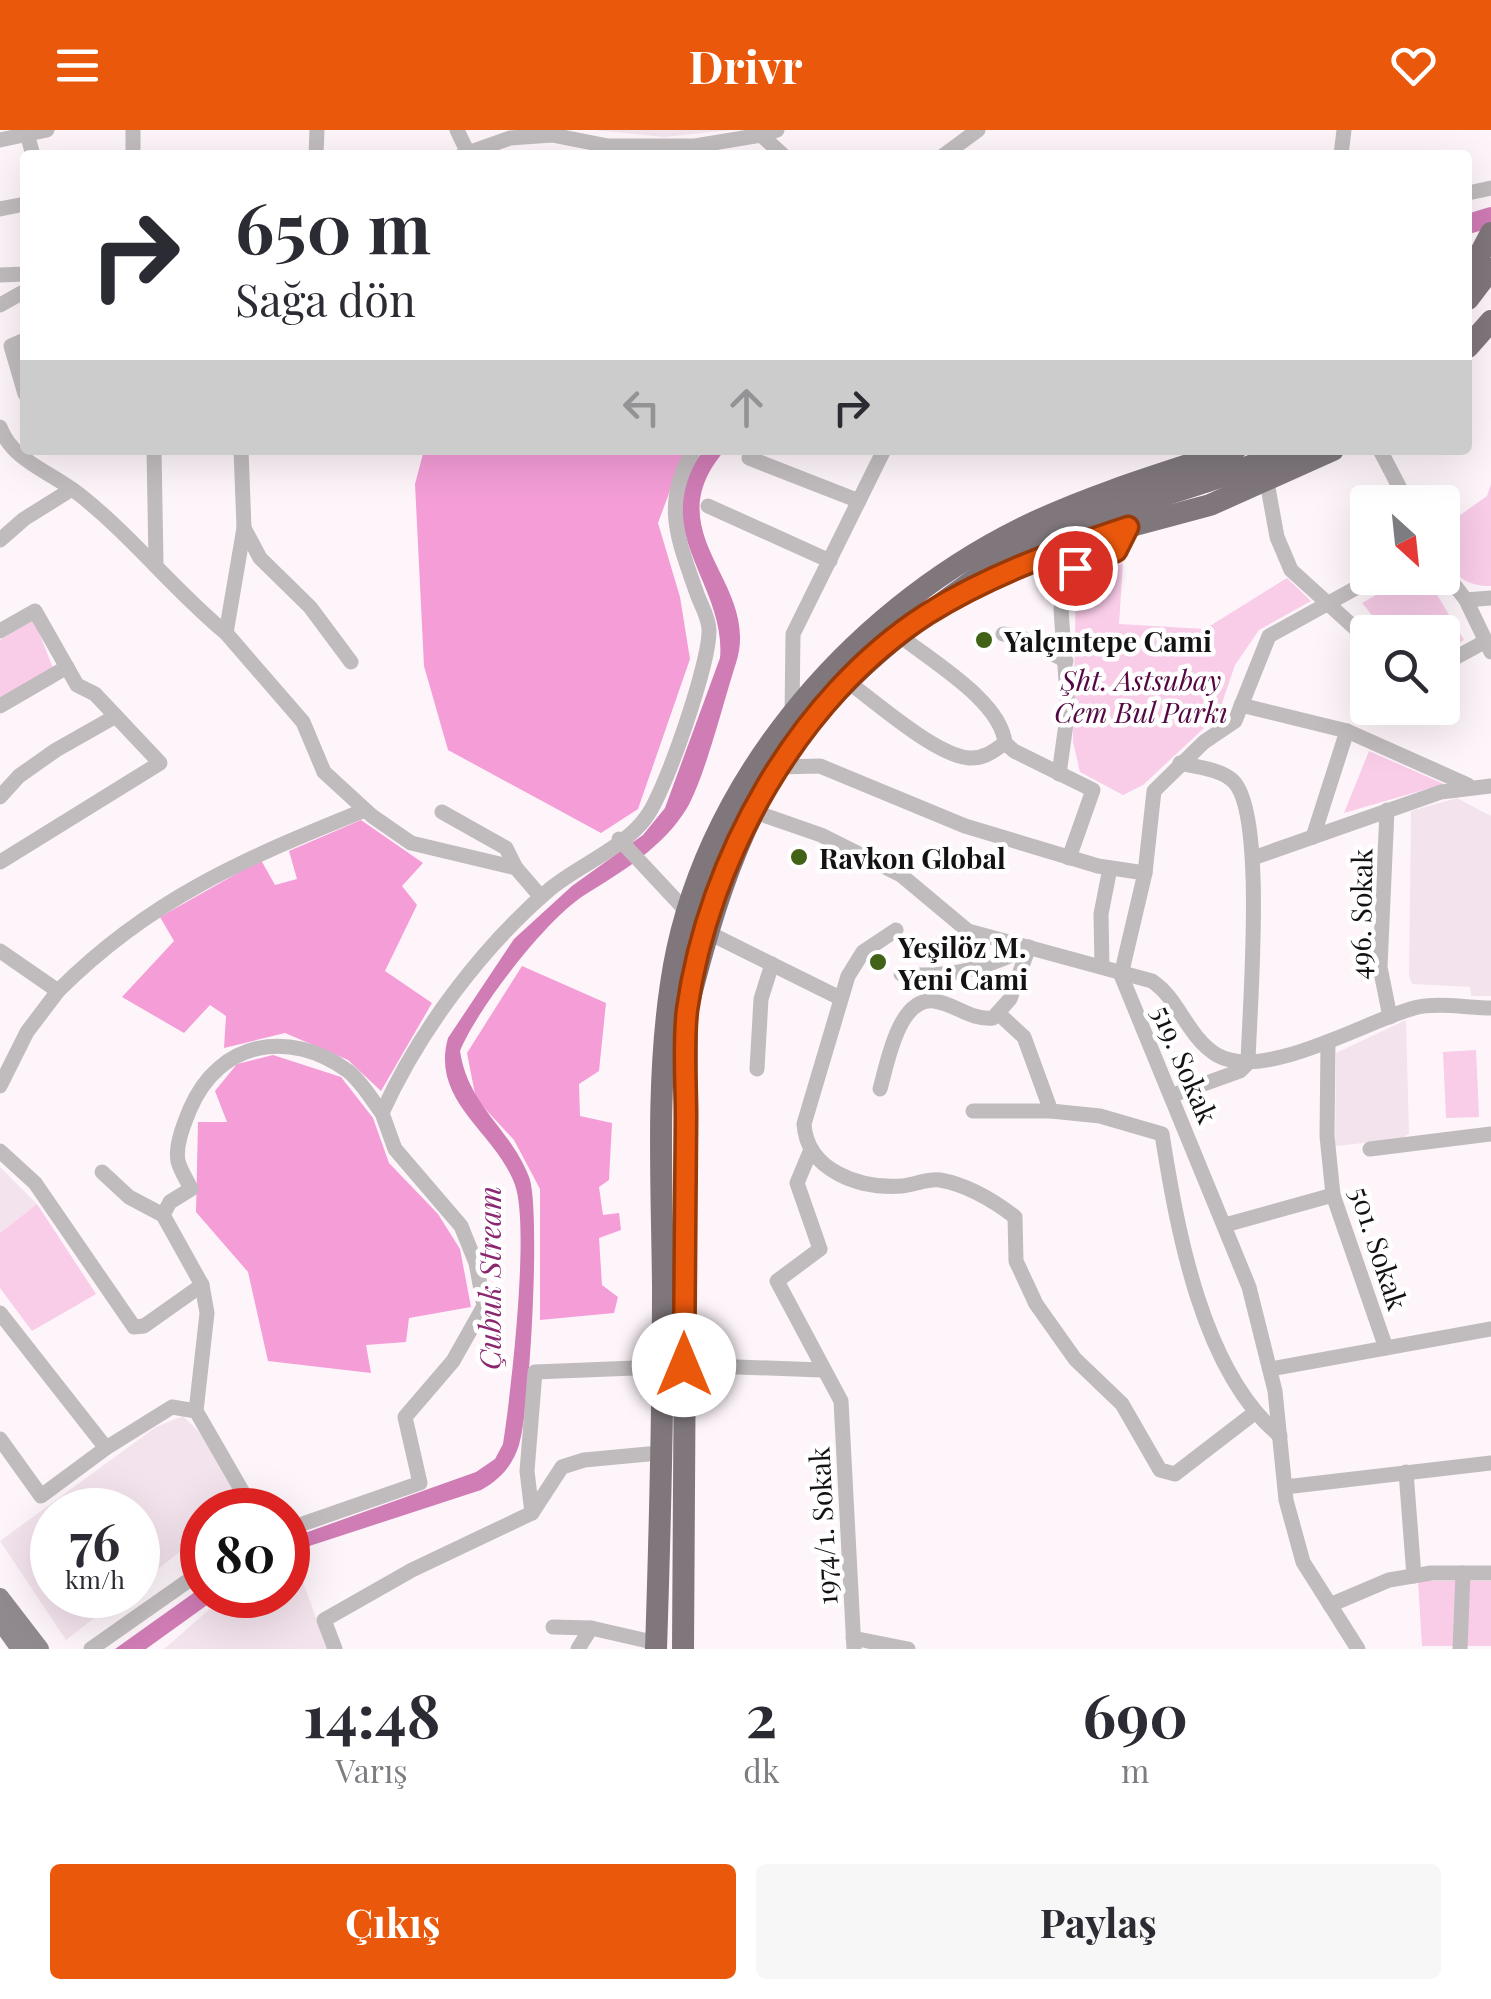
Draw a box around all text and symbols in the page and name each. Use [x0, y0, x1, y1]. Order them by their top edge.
text: Drivr [689, 35, 802, 95]
icon: menu [50, 38, 105, 93]
icon: heart [1386, 38, 1441, 93]
text: 650 m [235, 178, 431, 272]
icon: right [70, 190, 200, 320]
text: Sağa dön [235, 268, 416, 328]
icon: left [614, 380, 669, 435]
icon: ahead [719, 380, 774, 435]
icon: right [824, 380, 879, 435]
north arrow [1350, 485, 1460, 595]
map controls [1350, 485, 1460, 725]
pin [1033, 526, 1118, 611]
icon: arrive [1048, 541, 1103, 596]
button: search [1350, 615, 1460, 725]
place label: Yalçıntepe Cami [1003, 622, 1212, 659]
marker: Yalçıntepe Cami [973, 629, 995, 651]
park label: Şht. Astsubay Cem Bul Parkı [1054, 661, 1228, 730]
place label: Ravkon Global [819, 839, 1006, 876]
marker: Ravkon Global [788, 846, 810, 868]
street label: 496. Sokak [1340, 847, 1380, 980]
place label: Yeşilöz M. Yeni Cami [897, 928, 1028, 997]
marker: Yeşilöz M. Yeni Cami [867, 951, 889, 973]
street label: 519. Sokak [1145, 999, 1228, 1129]
street label: 501. Sokak [1343, 1182, 1417, 1315]
water label: Çubuk Stream [469, 1186, 509, 1370]
position arrow [632, 1313, 736, 1417]
street label: 1974/1. Sokak [799, 1445, 845, 1606]
speed limit sign: 80 [180, 1488, 310, 1618]
text: 76 [70, 1507, 120, 1574]
text: km/h [65, 1562, 125, 1595]
text: 14:48 [303, 1673, 440, 1753]
text: 2 [746, 1673, 777, 1753]
text: 690 [1082, 1673, 1188, 1753]
text: Varış [336, 1748, 408, 1791]
text: dk [743, 1748, 780, 1791]
text: m [1121, 1748, 1149, 1791]
button: Çıkış [50, 1864, 736, 1979]
button: Paylaş [756, 1864, 1441, 1979]

